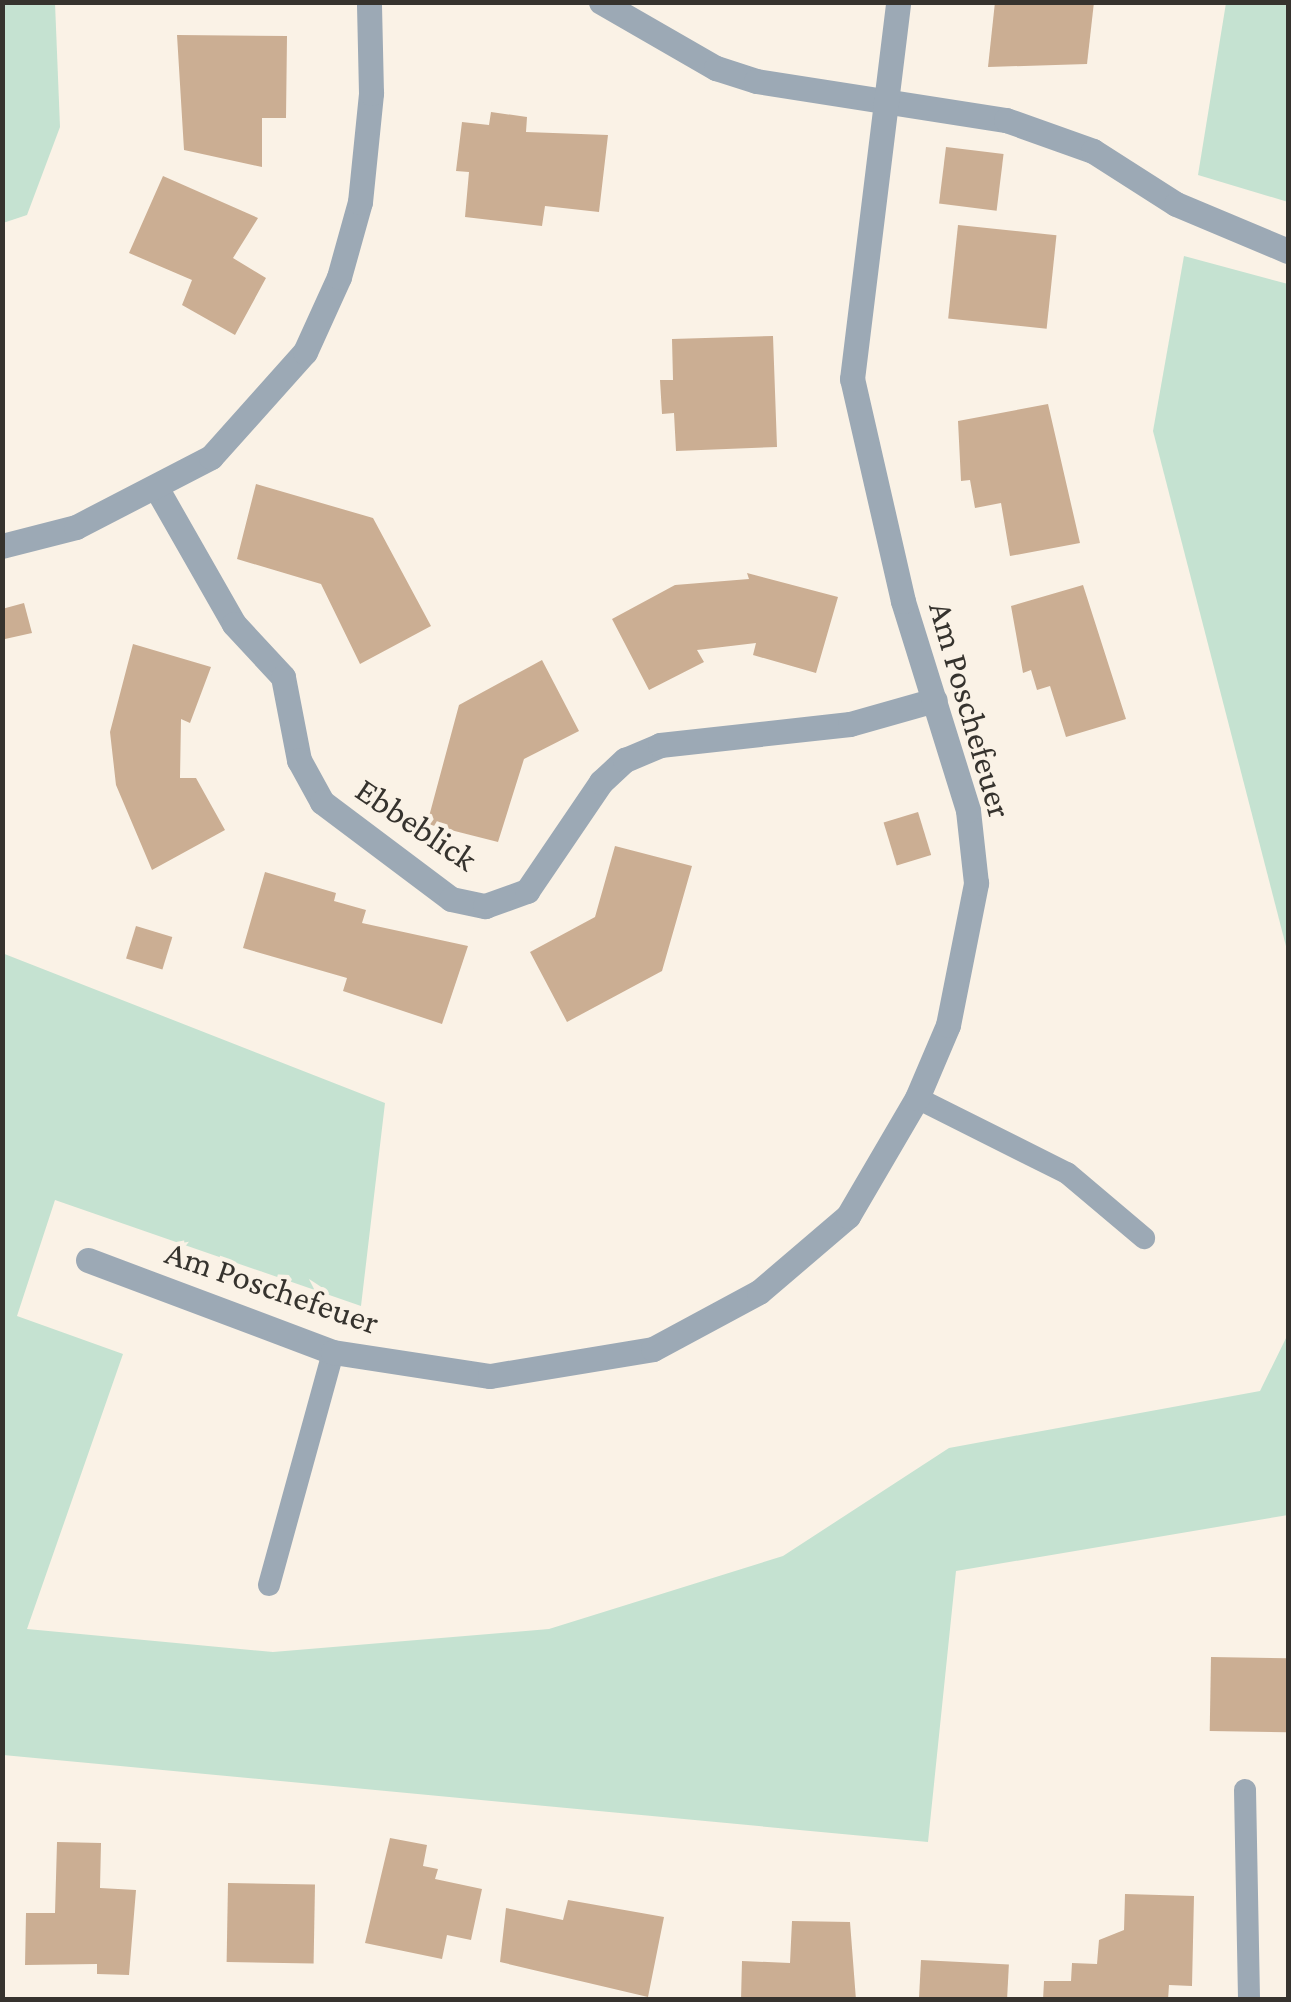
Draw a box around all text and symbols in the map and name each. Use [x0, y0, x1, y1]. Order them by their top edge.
street label: Am Poschefeuer [919, 597, 1021, 823]
street label: Ebbeblick [347, 769, 485, 881]
street label: Am Poschefeuer [160, 1232, 384, 1344]

